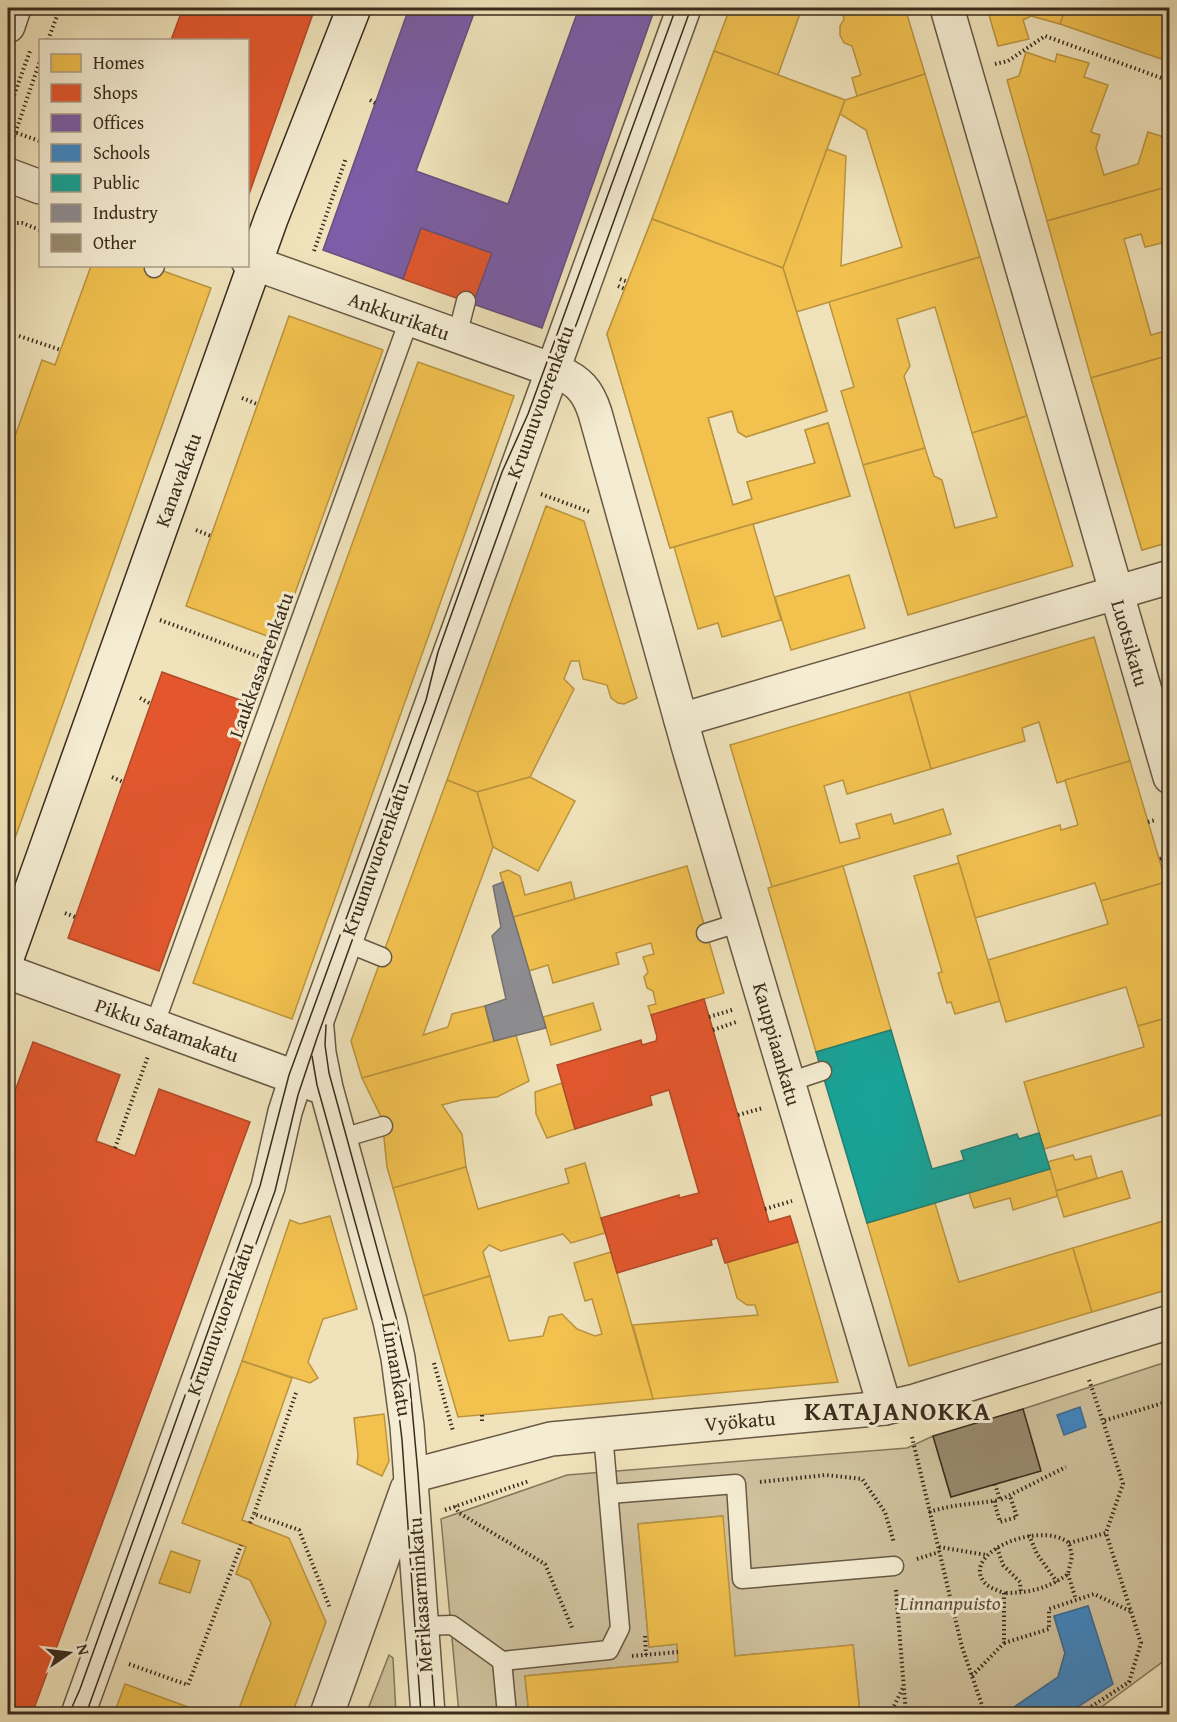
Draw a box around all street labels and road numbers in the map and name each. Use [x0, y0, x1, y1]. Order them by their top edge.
street label: Ankkurikatu [344, 284, 454, 347]
street label: Kruunuvuorenkatu [498, 321, 581, 482]
street label: Kanavakatu [147, 429, 208, 531]
street label: Laukkasaarenkatu [221, 588, 300, 742]
street label: Luotsikatu [1104, 596, 1157, 690]
street label: Kruunuvuorenkatu [333, 778, 416, 939]
street label: Kauppiaankatu [746, 979, 809, 1109]
street label: Pikku Satamakatu [91, 990, 243, 1069]
street label: Kruunuvuorenkatu [178, 1238, 261, 1399]
street label: Linnankatu [375, 1319, 420, 1419]
street label: Vyökatu [703, 1403, 777, 1438]
street label: Merikasarminkatu [400, 1516, 439, 1674]

